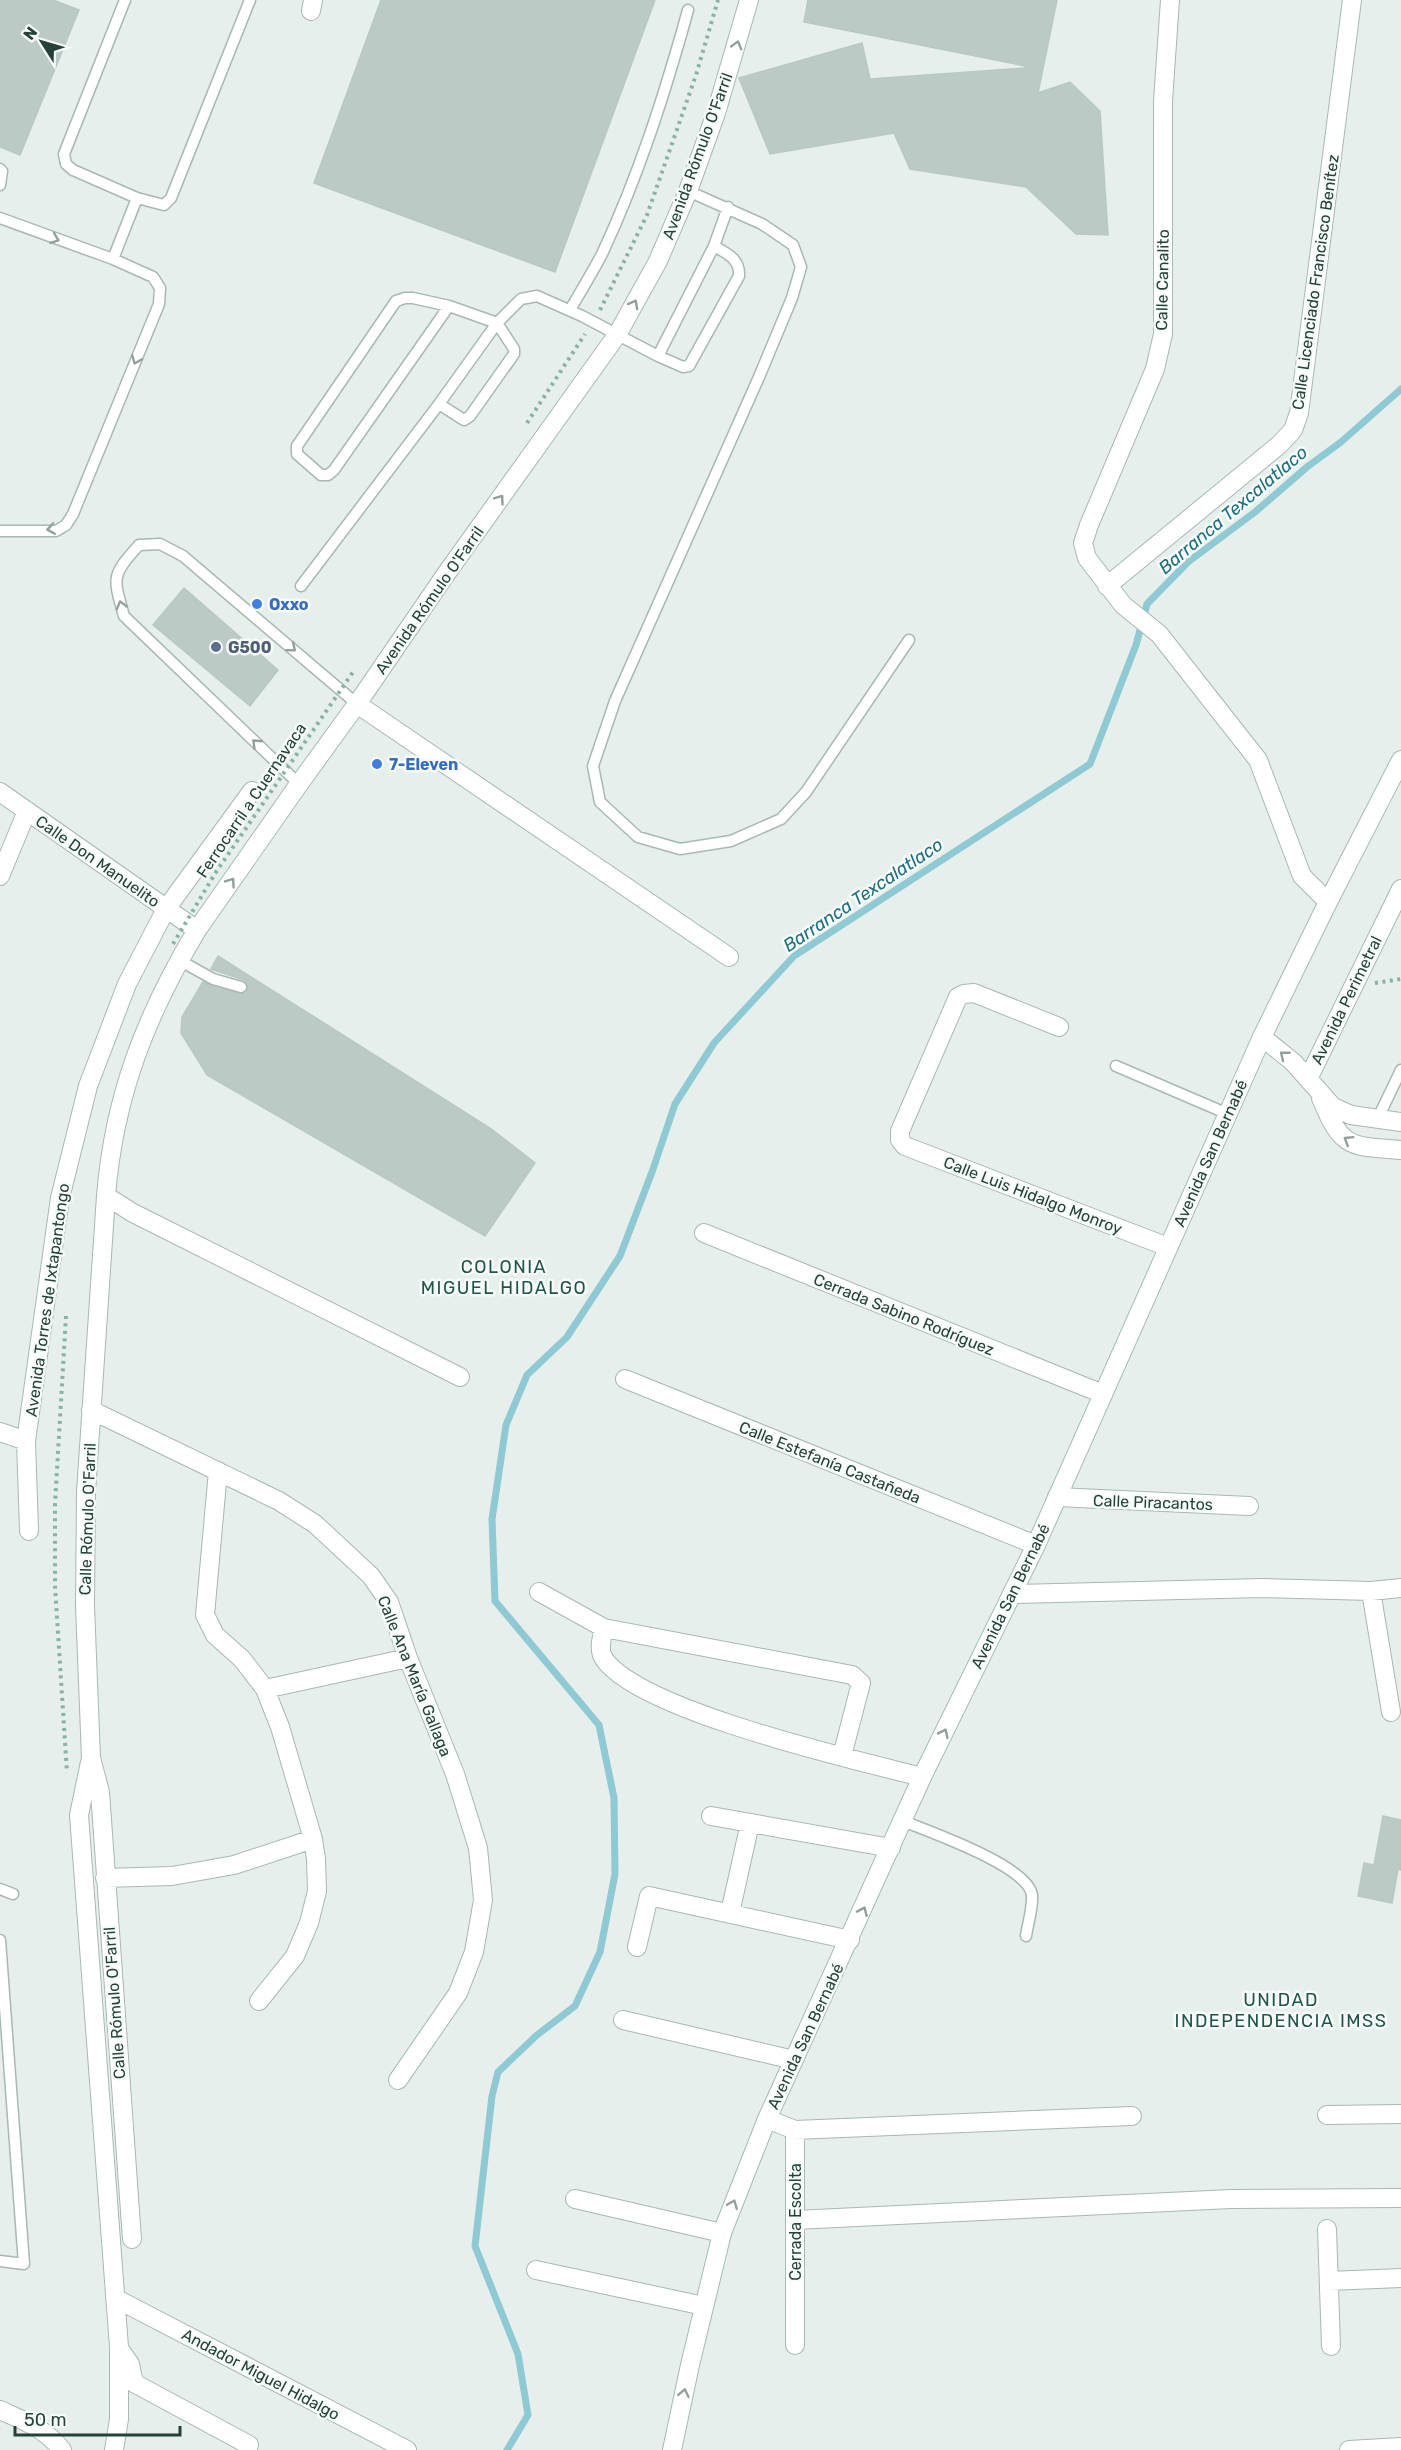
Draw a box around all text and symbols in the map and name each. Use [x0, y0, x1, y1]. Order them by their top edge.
north arrow [12, 12, 72, 72]
text: N [19, 23, 41, 44]
one-way arrow [730, 40, 742, 51]
street label: Avenida Rómulo O'Farril [658, 70, 736, 242]
street label: Calle Licenciado Francisco Benítez [1288, 153, 1343, 411]
street label: Calle Canalito [1152, 229, 1173, 331]
one-way arrow [49, 231, 60, 244]
one-way arrow [627, 300, 638, 310]
one-way arrow [131, 354, 143, 365]
water label: Barranca Texcalatlaco [1154, 441, 1312, 579]
one-way arrow [493, 494, 504, 505]
one-way arrow [46, 523, 56, 535]
street label: Avenida Rómulo O'Farril [371, 523, 488, 678]
place label: Oxxo [269, 595, 309, 614]
marker: Oxxo [250, 597, 264, 611]
one-way arrow [116, 600, 128, 611]
place label: G500 [228, 638, 272, 657]
marker: G500 [209, 640, 223, 654]
one-way arrow [285, 641, 296, 652]
street label: Ferrocarril a Cuernavaca [193, 719, 310, 881]
one-way arrow [253, 739, 263, 750]
place label: 7-Eleven [389, 755, 458, 774]
marker: 7-Eleven [370, 757, 384, 771]
street label: Calle Don Manuelito [32, 811, 163, 911]
water label: Barranca Texcalatlaco [779, 833, 947, 957]
one-way arrow [224, 877, 235, 888]
street label: Avenida Perimetral [1307, 933, 1386, 1068]
one-way arrow [1280, 1051, 1291, 1062]
street label: Avenida San Bernabé [1169, 1077, 1251, 1230]
one-way arrow [1344, 1136, 1355, 1147]
street label: Calle Luis Hidalgo Monroy [941, 1153, 1125, 1238]
street label: Avenida Torres de Ixtapantongo [22, 1182, 73, 1418]
district label: COLONIA MIGUEL HIDALGO [421, 1256, 587, 1299]
street label: Cerrada Sabino Rodríguez [811, 1269, 997, 1359]
street label: Calle Estefanía Castañeda [736, 1417, 923, 1508]
street label: Calle Rómulo O'Farril [75, 1442, 100, 1596]
street label: Calle Piracantos [1093, 1491, 1213, 1514]
street label: Avenida San Bernabé [967, 1521, 1054, 1672]
street label: Calle Ana María Gallaga [374, 1593, 456, 1759]
one-way arrow [936, 1729, 948, 1740]
one-way arrow [856, 1906, 868, 1917]
street label: Calle Rómulo O'Farril [100, 1926, 129, 2080]
street label: Avenida San Bernabé [763, 1960, 848, 2112]
district label: UNIDAD INDEPENDENCIA IMSS [1174, 1989, 1388, 2032]
street label: Cerrada Escolta [786, 2163, 805, 2281]
one-way arrow [726, 2200, 739, 2210]
street label: Andador Miguel Hidalgo [179, 2325, 343, 2424]
one-way arrow [677, 2388, 690, 2398]
scale bar [15, 2399, 180, 2437]
text: 50 m [24, 2409, 67, 2431]

